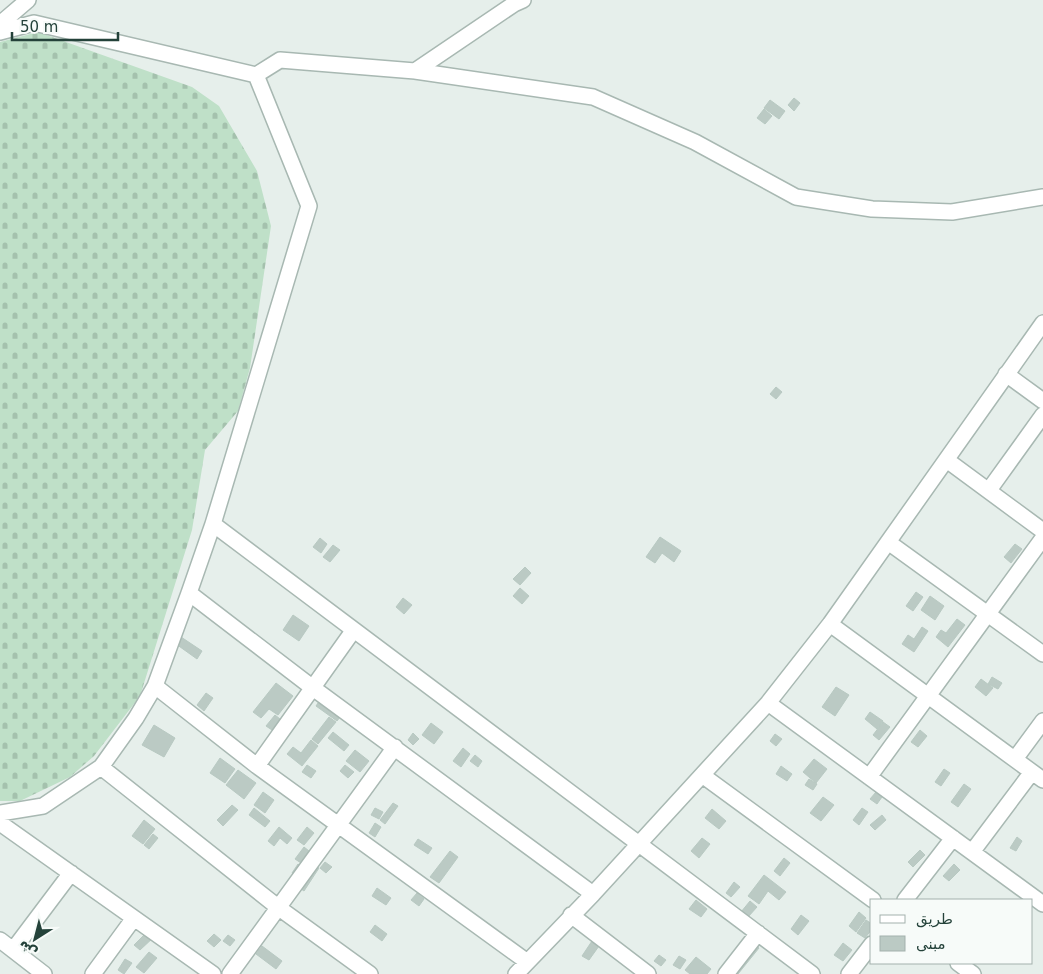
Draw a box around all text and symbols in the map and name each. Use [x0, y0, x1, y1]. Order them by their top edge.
scale bar [12, 10, 119, 42]
text: 50 m [20, 18, 58, 36]
legend [870, 899, 1033, 964]
text: طريق [916, 910, 953, 928]
north arrow [10, 914, 60, 964]
text: مبنى [916, 935, 946, 953]
text: ش [15, 937, 40, 962]

